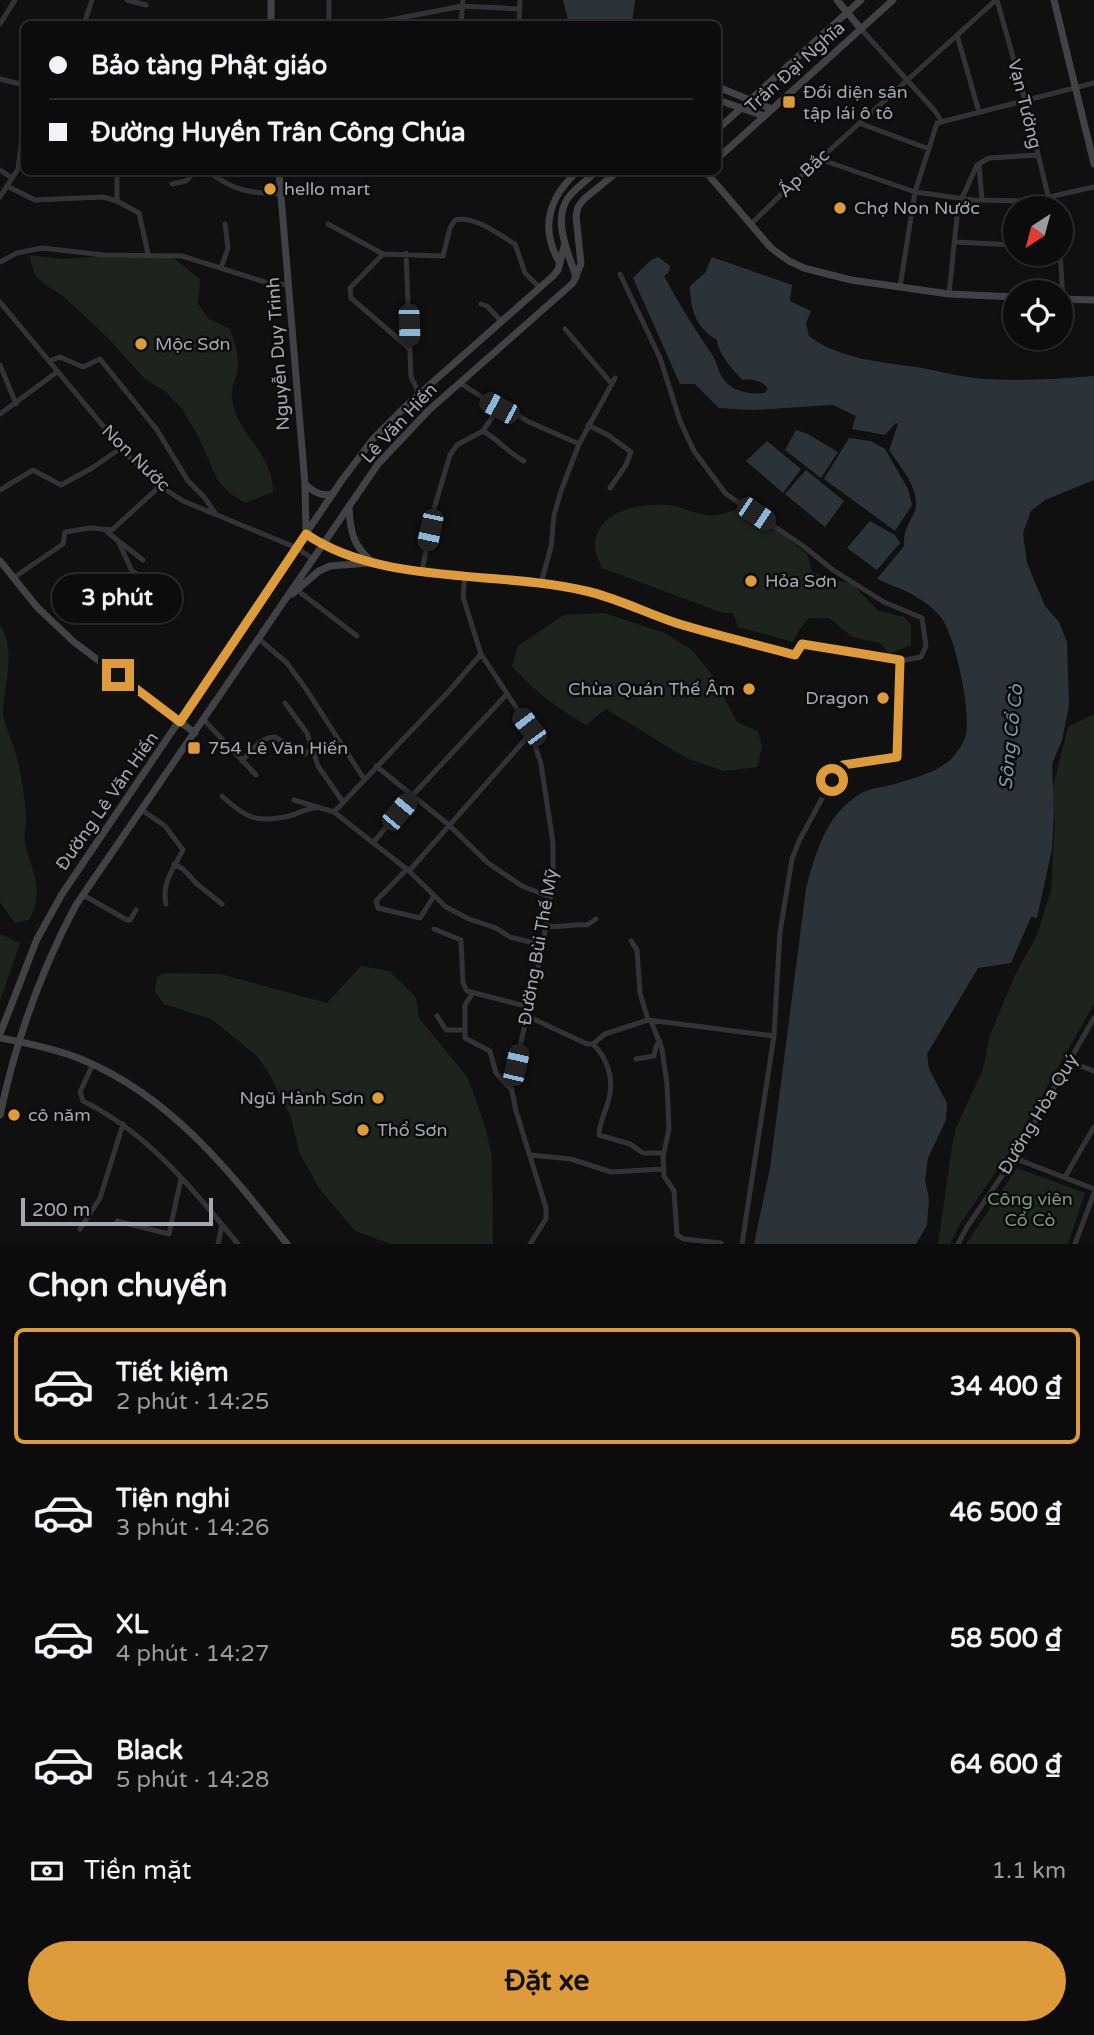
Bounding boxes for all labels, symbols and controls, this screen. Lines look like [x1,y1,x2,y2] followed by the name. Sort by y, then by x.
[741,17,849,117] street label: Trần Đại Nghĩa
[91,50,327,81] text: Bảo tàng Phật giáo
[1003,57,1047,151] street label: Vạn Tường
[803,81,908,124] place label: Đối diện sân tập lái ô tô
[781,94,797,110] marker: Đối diện sân tập lái ô tô
[91,117,466,148] text: Đường Huyền Trân Công Chúa
[774,144,834,202] street label: Ấp Bắc
[284,178,370,200] place label: hello mart
[262,181,278,197] marker: hello mart
[1003,196,1073,266] north arrow
[1003,196,1073,350] map controls
[854,197,980,219] place label: Chợ Non Nước
[832,200,848,216] marker: Chợ Non Nước
[262,277,294,431] street label: Nguyễn Duy Trinh
[1003,280,1073,350] button: locate
[398,304,421,346] car
[155,333,230,355] place label: Mộc Sơn
[133,336,149,352] marker: Mộc Sơn
[356,378,442,468] street label: Lê Văn Hiến
[476,389,523,427] car
[97,420,175,496] street label: Non Nước
[733,494,780,534] car
[416,507,445,553] car
[765,570,837,592] place label: Hỏa Sơn
[743,573,759,589] marker: Hỏa Sơn
[53,574,183,622] callout: 3 phút
[81,584,153,612] text: 3 phút
[102,659,134,691] route end
[568,678,735,700] place label: Chùa Quán Thế Âm
[741,681,757,697] marker: Chùa Quán Thế Âm
[995,682,1028,791] water label: Sông Cổ Cò
[805,687,869,709] place label: Dragon
[875,690,891,706] marker: Dragon
[508,704,551,750] car
[51,727,163,875] street label: Đường Lê Văn Hiến
[208,737,348,759] place label: 754 Lê Văn Hiến
[186,740,202,756] marker: 754 Lê Văn Hiến
[816,764,848,796] route start
[378,789,421,835] car
[513,867,563,1027] street label: Đường Bùi Thế Mỹ
[502,1042,531,1088] car
[993,1049,1083,1178] street label: Đường Hòa Quý
[239,1087,364,1109] place label: Ngũ Hành Sơn
[370,1090,386,1106] marker: Ngũ Hành Sơn
[28,1104,91,1126] place label: cô năm
[6,1107,22,1123] marker: cô năm
[377,1119,447,1141] place label: Thổ Sơn
[355,1122,371,1138] marker: Thổ Sơn
[987,1188,1073,1231] park label: Công viên Cổ Cò
[21,1195,214,1227] scale bar
[32,1199,90,1221] text: 200 m
[28,1267,227,1305] text: Chọn chuyến
[32,1355,95,1418] icon: car
[116,1357,229,1388] text: Tiết kiệm
[950,1371,1062,1402] text: 34 400 ₫
[116,1388,269,1416] text: 2 phút · 14:25
[32,1481,95,1544] icon: car
[116,1483,230,1514] text: Tiện nghi
[950,1497,1062,1528] text: 46 500 ₫
[116,1514,269,1542] text: 3 phút · 14:26
[32,1607,95,1670] icon: car
[116,1609,148,1640] text: XL
[950,1623,1062,1654] text: 58 500 ₫
[116,1640,269,1668] text: 4 phút · 14:27
[32,1733,95,1796] icon: car
[116,1735,183,1766] text: Black
[950,1749,1062,1780] text: 64 600 ₫
[116,1766,269,1794] text: 5 phút · 14:28
[28,1852,66,1890] icon: cash
[84,1855,191,1886] text: Tiền mặt
[992,1857,1066,1885] text: 1.1 km
[28,1941,1066,2021] button: Đặt xe

